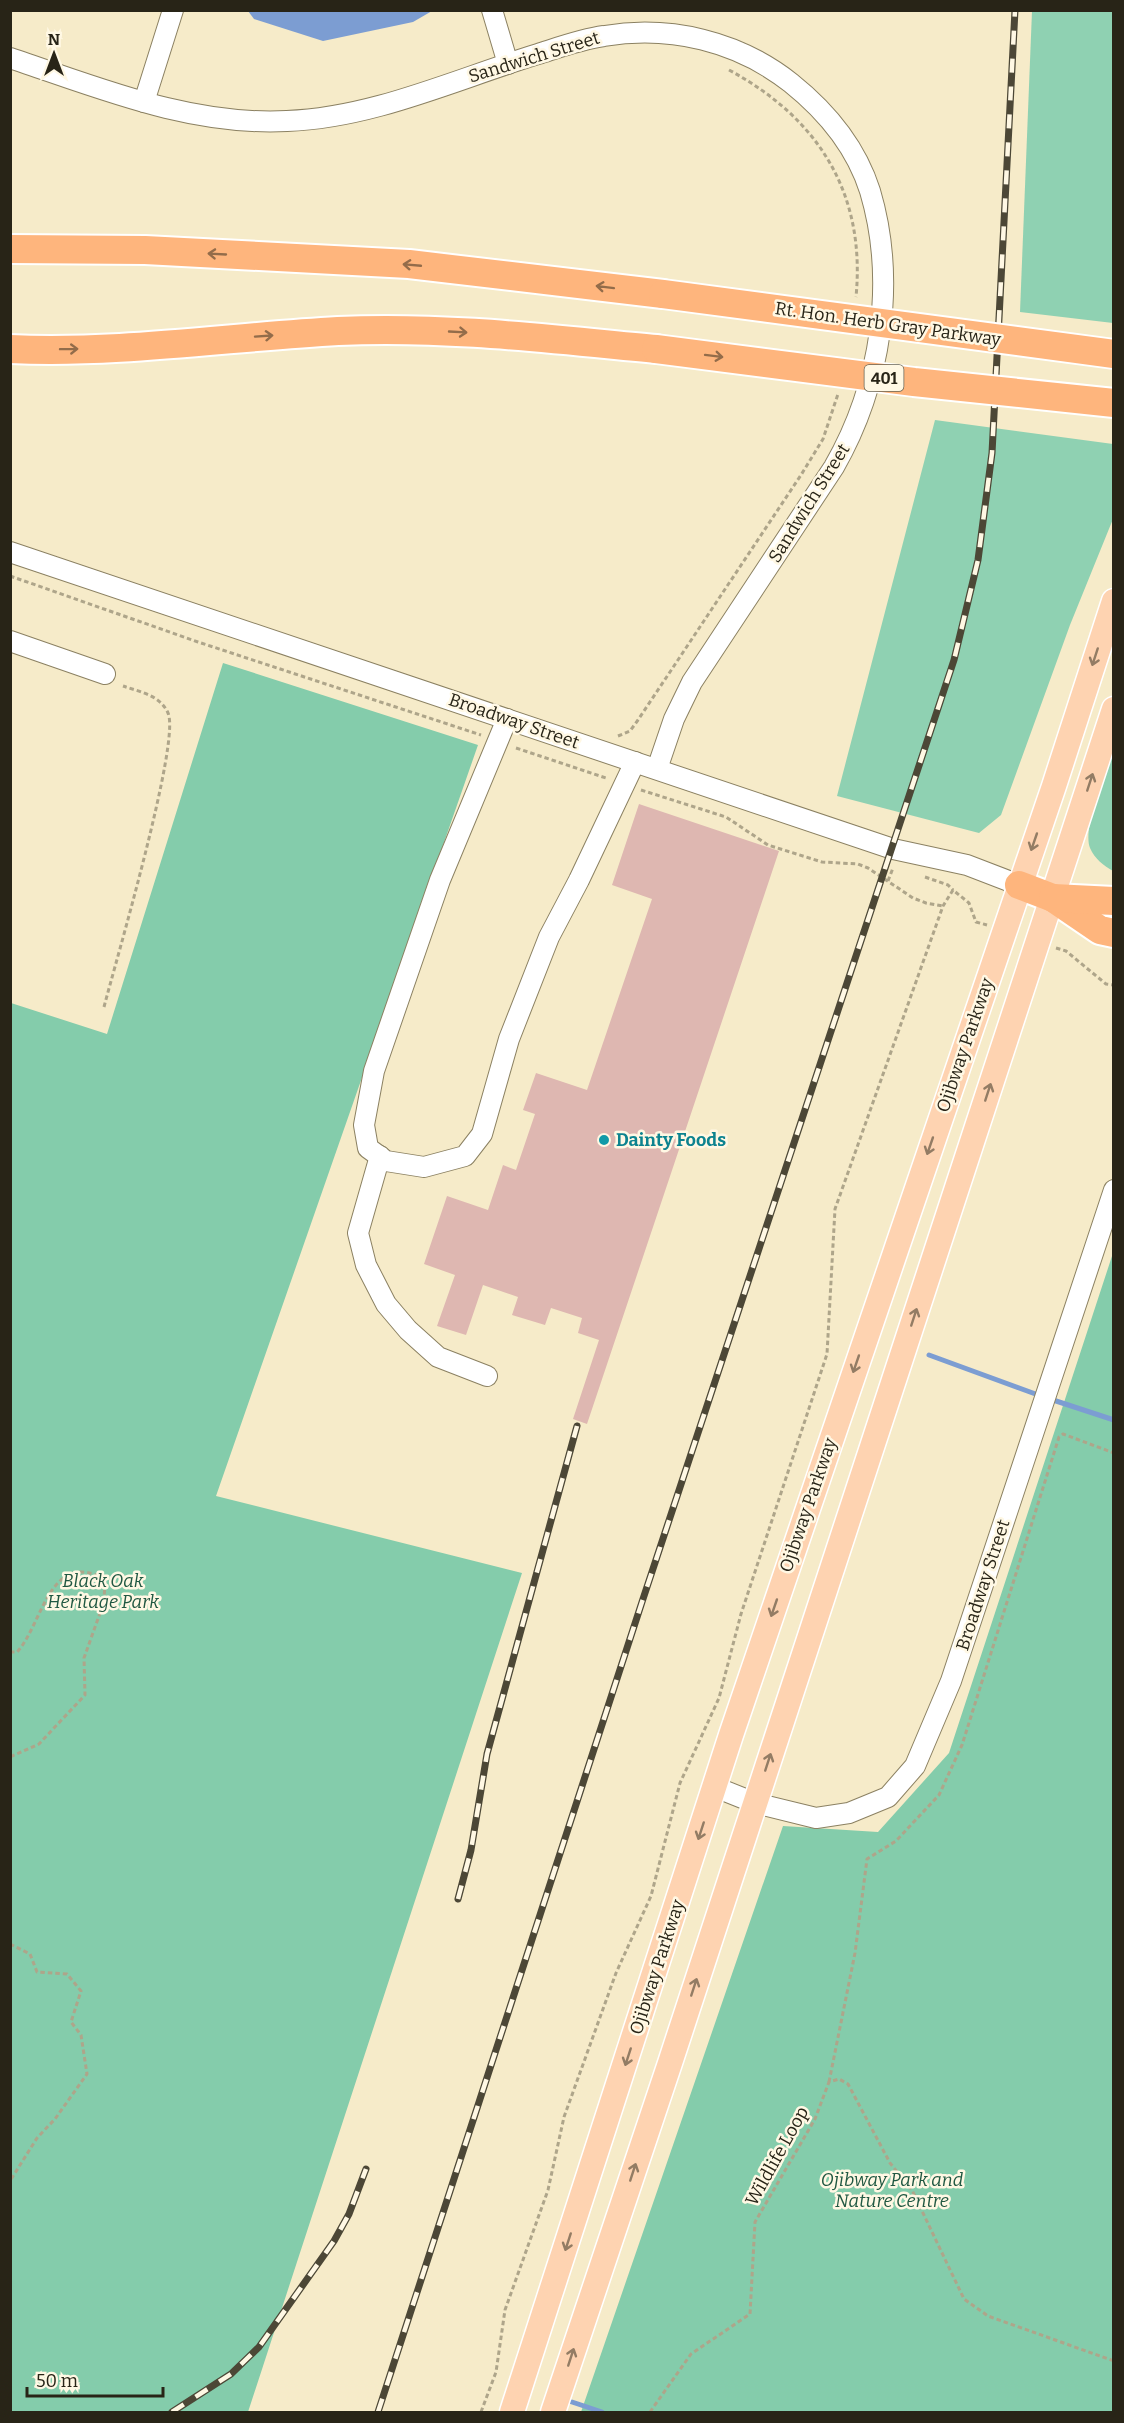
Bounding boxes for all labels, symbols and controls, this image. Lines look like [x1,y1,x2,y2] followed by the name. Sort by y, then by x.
[24,24,84,84] north arrow
[466,26,603,87] street label: Sandwich Street
[48,30,60,49] text: N
[208,248,227,259] one-way arrow
[402,259,422,270] one-way arrow
[596,282,616,293] one-way arrow
[774,297,1003,351] street label: Rt. Hon. Herb Gray Parkway
[448,327,468,338] one-way arrow
[253,330,273,341] one-way arrow
[58,344,78,355] one-way arrow
[703,351,723,362] one-way arrow
[864,365,904,391] road number: 401
[764,439,855,567] street label: Sandwich Street
[1089,647,1100,666] one-way arrow
[446,688,583,754] street label: Broadway Street
[1085,773,1096,792] one-way arrow
[1028,832,1039,851] one-way arrow
[932,974,998,1115] street label: Ojibway Parkway
[984,1083,995,1102] one-way arrow
[616,1129,726,1151] place label: Dainty Foods
[597,1133,611,1147] marker: Dainty Foods
[924,1136,935,1155] one-way arrow
[909,1308,920,1327] one-way arrow
[850,1354,861,1373] one-way arrow
[775,1434,841,1575] street label: Ojibway Parkway
[951,1516,1015,1653] street label: Broadway Street
[47,1570,159,1613] park label: Black Oak Heritage Park
[767,1598,778,1617] one-way arrow
[763,1753,774,1772] one-way arrow
[695,1821,706,1840] one-way arrow
[625,1896,689,2037] street label: Ojibway Parkway
[690,1978,701,1997] one-way arrow
[622,2047,633,2066] one-way arrow
[741,2103,813,2209] street label: Wildlife Loop
[628,2163,639,2182] one-way arrow
[821,2169,964,2212] park label: Ojibway Park and Nature Centre
[561,2232,572,2251] one-way arrow
[567,2348,578,2367] one-way arrow
[27,2360,164,2398] scale bar
[36,2370,78,2392] text: 50 m

